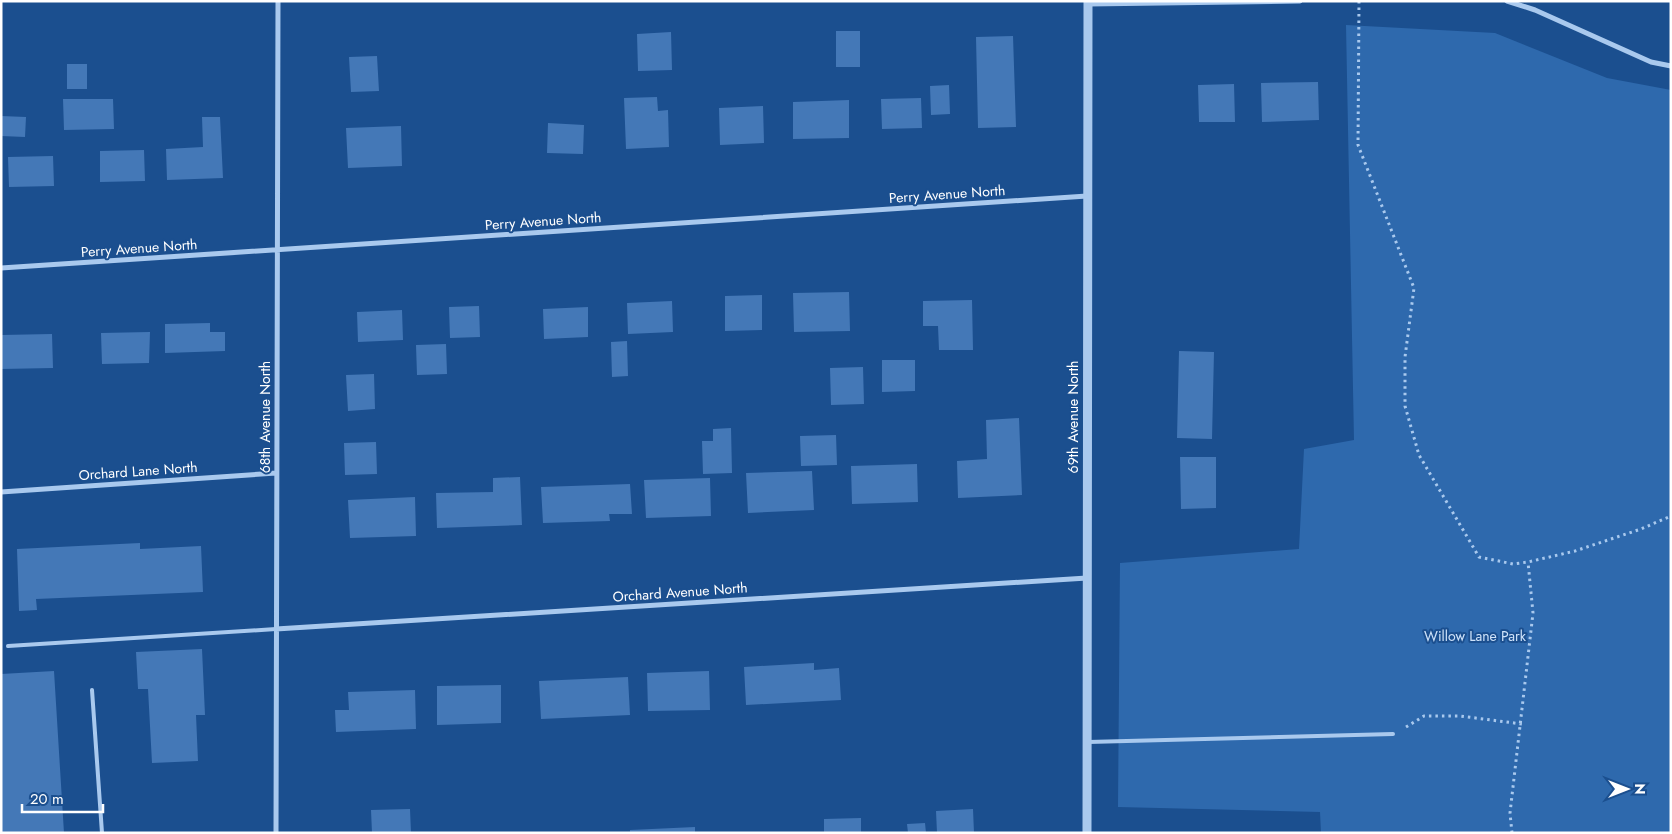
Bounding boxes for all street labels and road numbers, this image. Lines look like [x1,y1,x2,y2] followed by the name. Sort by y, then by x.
[888,180,1006,208] street label: Perry Avenue North
[484,207,602,235] street label: Perry Avenue North
[80,234,198,262] street label: Perry Avenue North
[255,361,275,473] street label: 68th Avenue North
[1063,361,1083,473] street label: 69th Avenue North
[78,457,198,485] street label: Orchard Lane North
[612,577,748,607] street label: Orchard Avenue North

